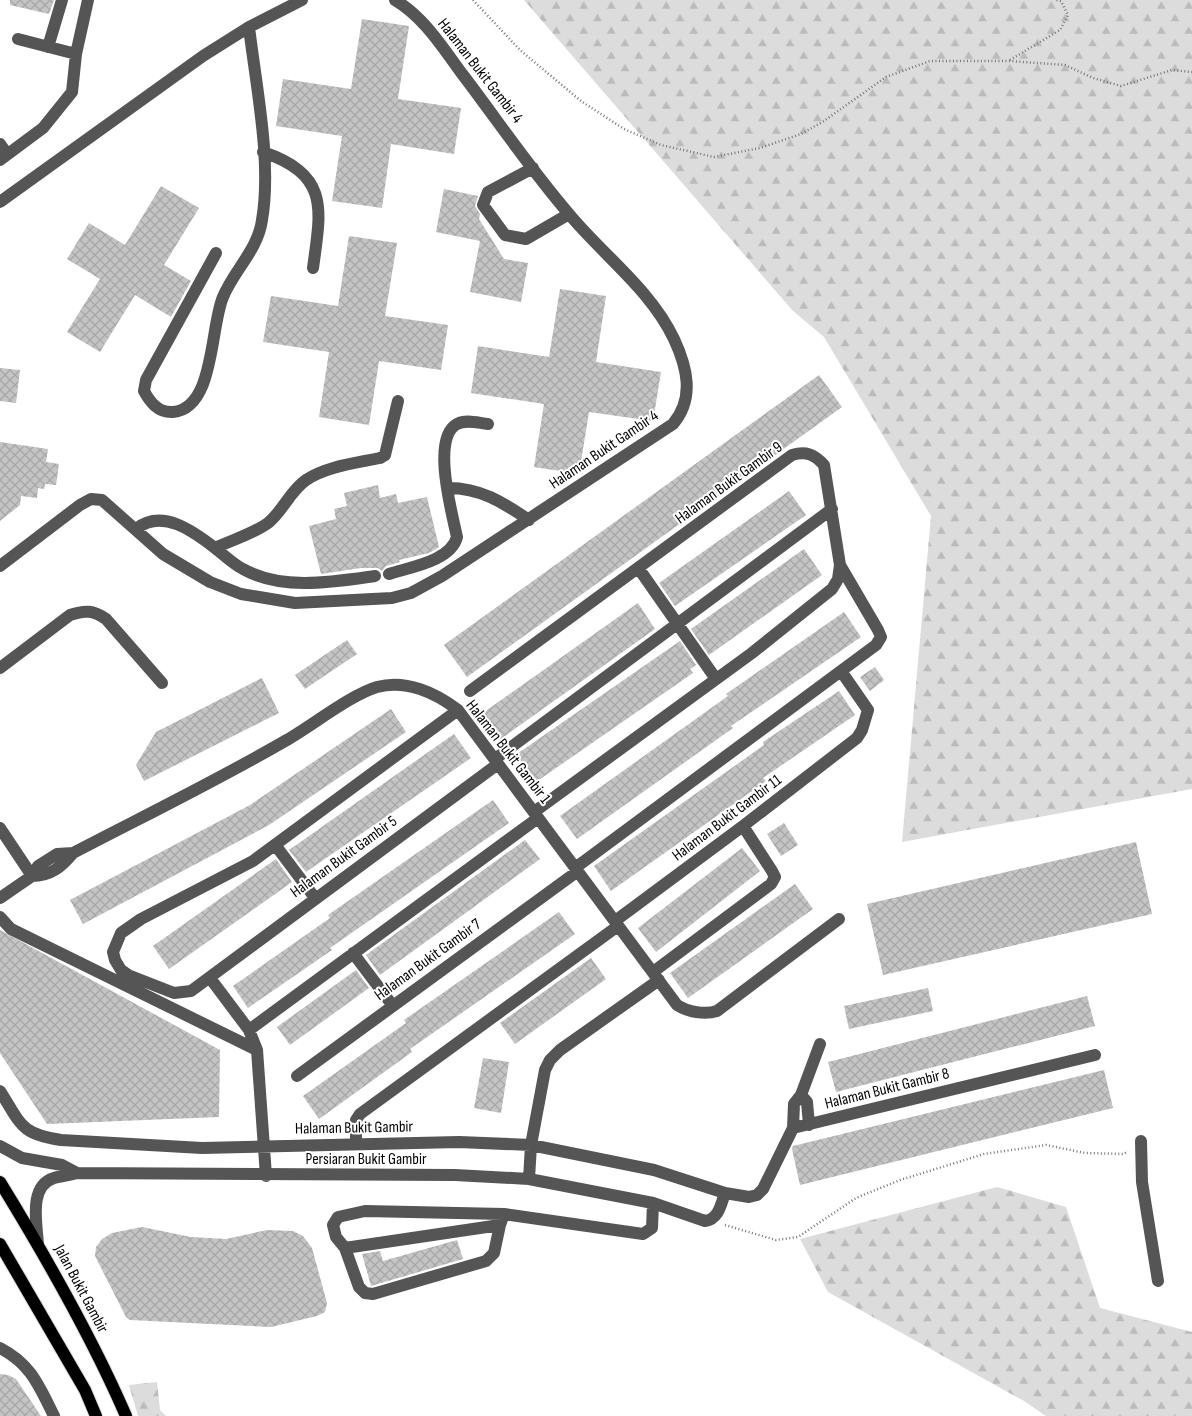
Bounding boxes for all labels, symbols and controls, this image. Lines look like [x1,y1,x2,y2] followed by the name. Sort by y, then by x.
[433,15,527,127] street label: Halaman Bukit Gambir 4
[546,406,662,493] street label: Halaman Bukit Gambir 4
[672,438,786,528] street label: Halaman Bukit Gambir 9
[462,696,555,808] street label: Halaman Bukit Gambir 1
[669,770,786,865] street label: Halaman Bukit Gambir 11
[287,812,401,902] street label: Halaman Bukit Gambir 5
[371,915,485,1005] street label: Halaman Bukit Gambir 7
[823,1064,951,1114] street label: Halaman Bukit Gambir 8
[295,1117,414,1139] street label: Halaman Bukit Gambir
[305,1150,427,1169] street label: Persiaran Bukit Gambir
[49,1241,112,1337] street label: Jalan Bukit Gambir

